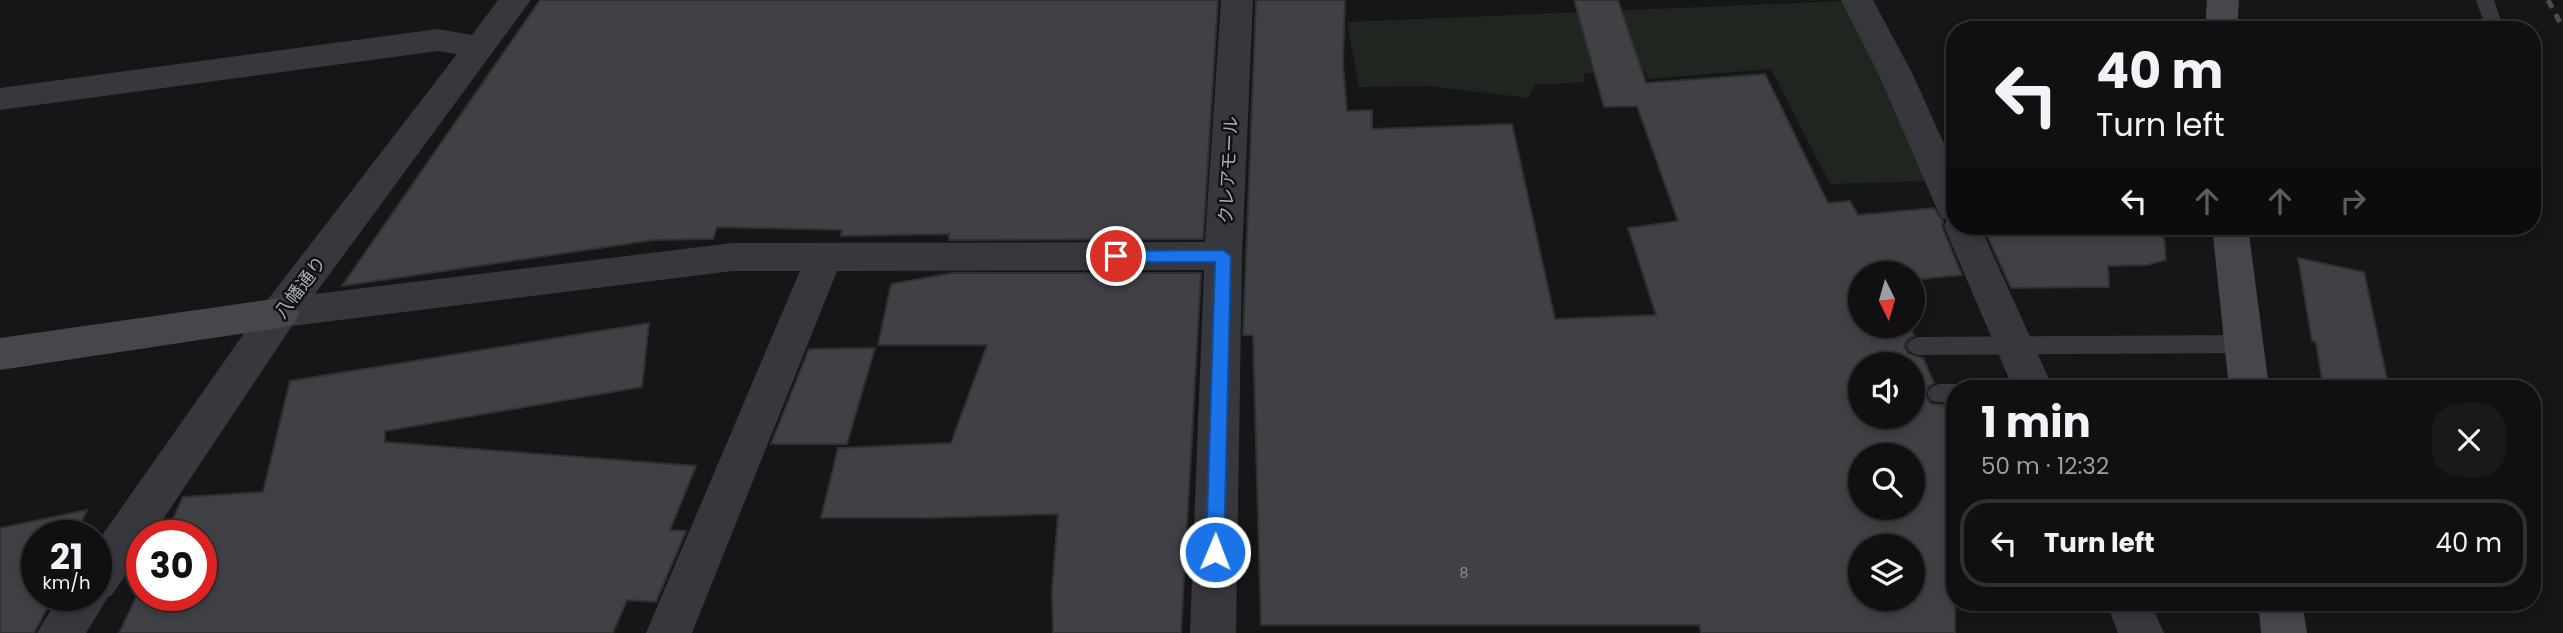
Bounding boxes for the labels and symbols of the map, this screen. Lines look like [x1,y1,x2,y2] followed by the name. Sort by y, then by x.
[1213,115,1243,225] street label: クレアモール
[1086,226,1146,286] pin
[268,251,332,323] street label: 八幡通り
[1848,261,1925,338] north arrow
[1178,515,1252,589] position arrow
[126,520,217,611] speed limit sign: 30
[1460,563,1469,583] house number: 8

